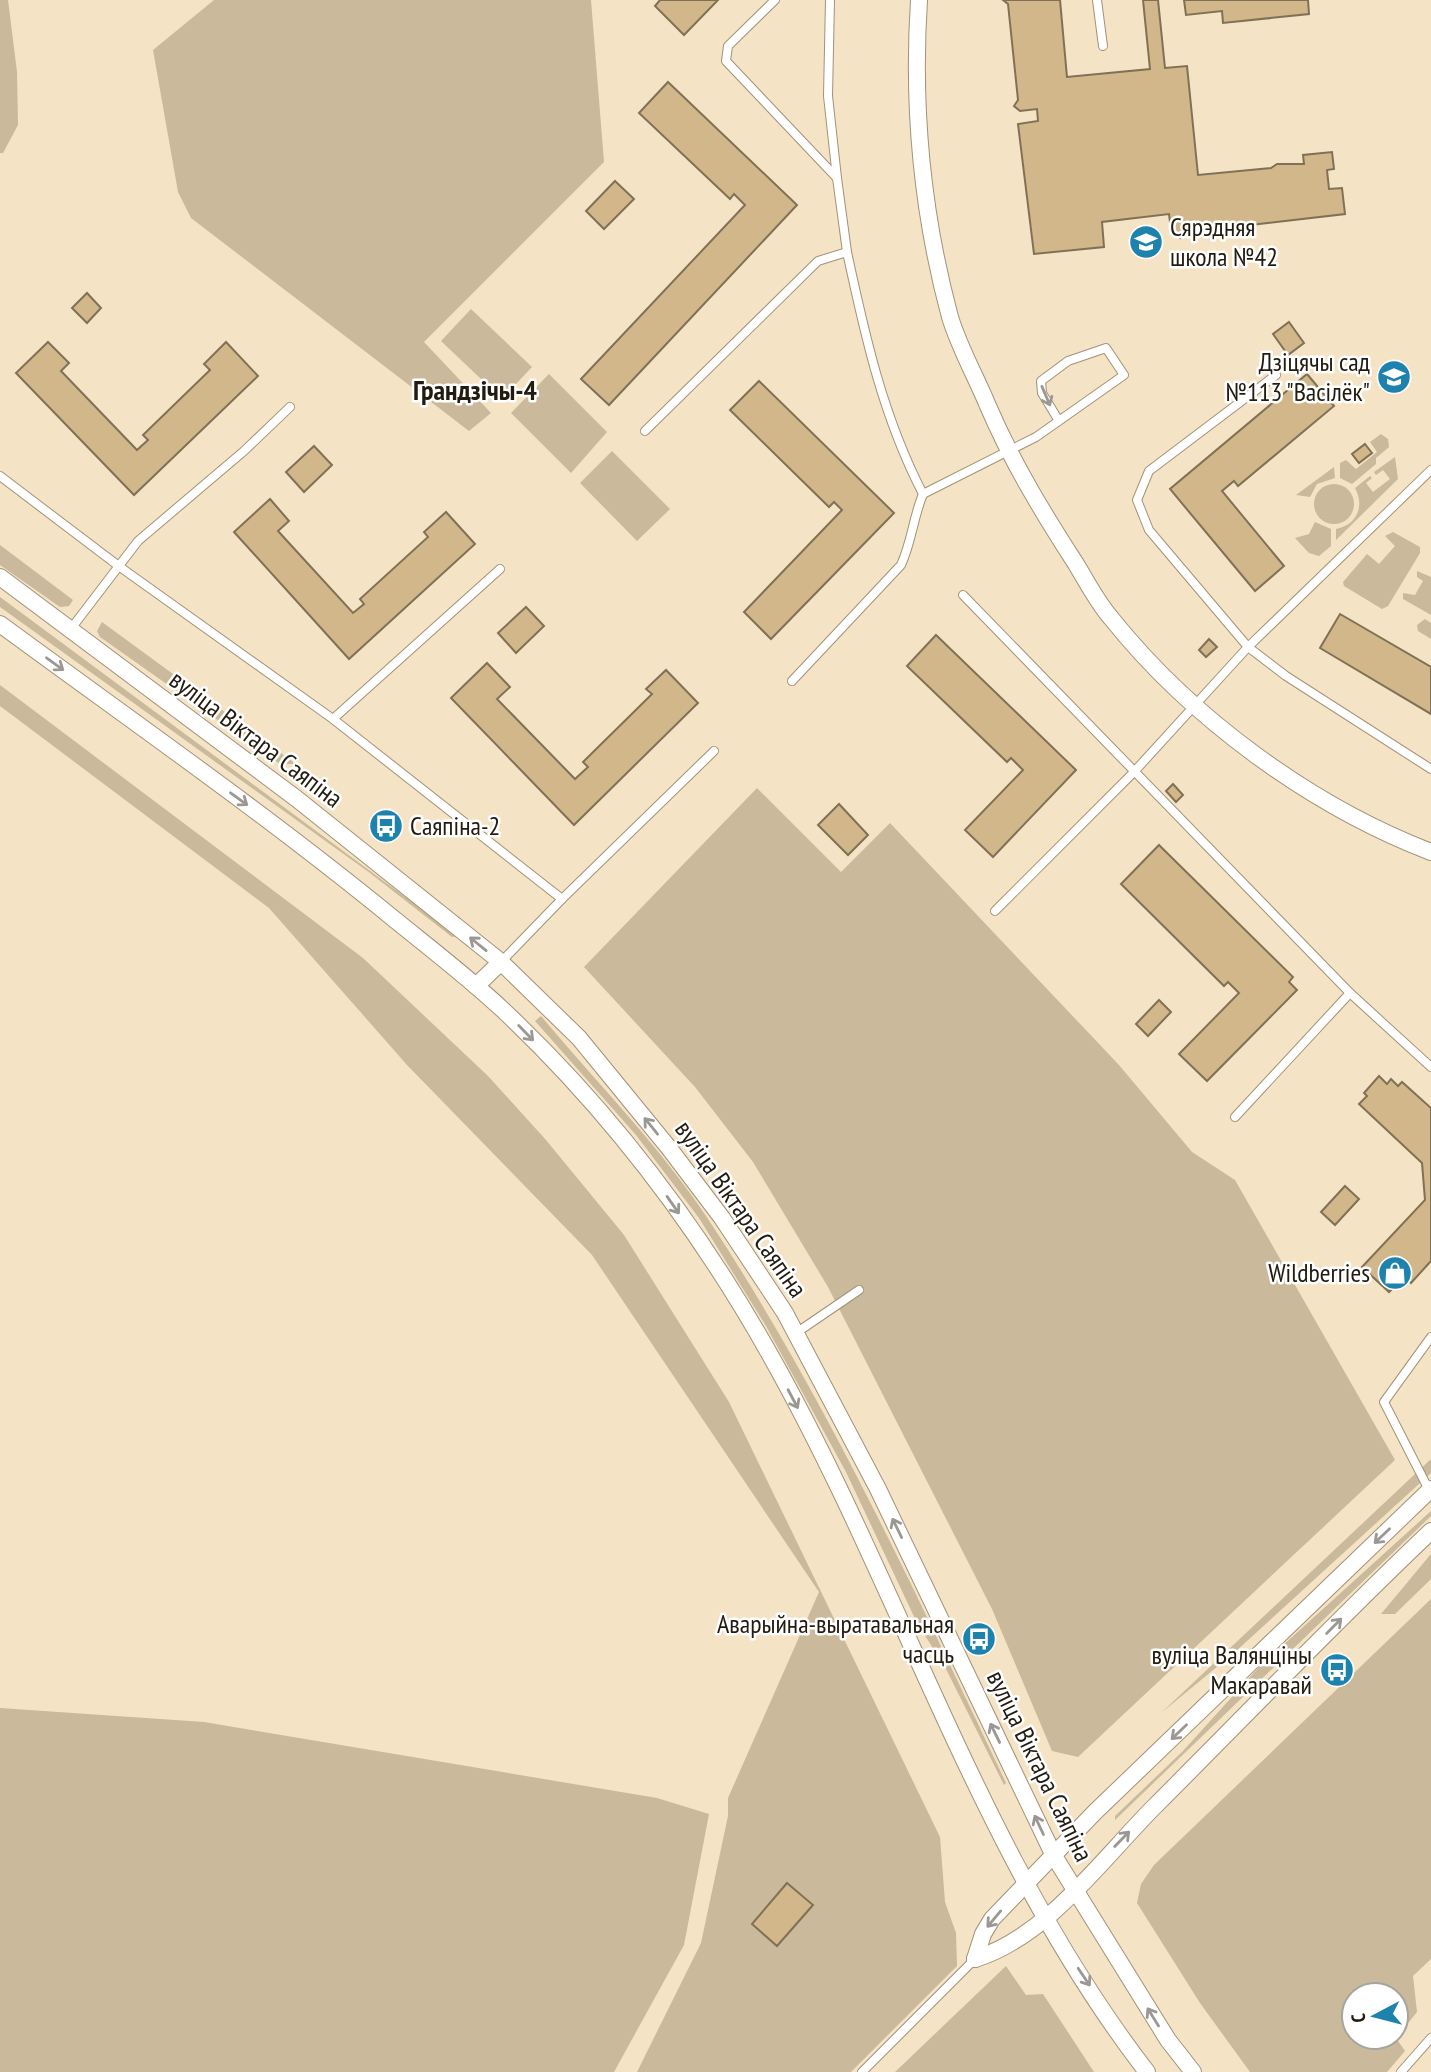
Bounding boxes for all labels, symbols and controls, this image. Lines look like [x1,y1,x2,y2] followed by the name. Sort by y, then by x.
[1170,210,1278,273] place label: Сярэдняя школа №42
[1127,223,1165,261] school or university icon: Сярэдняя школа №42
[1226,345,1370,408] place label: Дзіцячы сад №113 "Васілёк"
[1375,358,1413,396] school or university icon: Дзіцячы сад №113 "Васілёк"
[413,371,538,408] district label: Грандзічы-4
[1040,385,1053,406] one-way arrow
[45,657,64,672] one-way arrow
[163,663,349,814] street label: вуліца Віктара Саяпіна
[229,792,248,806] one-way arrow
[367,807,405,845] bus stop icon: Саяпіна-2
[410,809,500,842] place label: Саяпіна-2
[469,936,487,952] one-way arrow
[517,1024,534,1041] one-way arrow
[668,1114,815,1303] street label: вуліца Віктара Саяпіна
[644,1117,659,1135] one-way arrow
[666,1195,680,1214] one-way arrow
[1376,1254,1414,1292] shop icon: Wildberries
[1268,1256,1370,1289] place label: Wildberries
[787,1388,800,1409] one-way arrow
[889,1518,903,1539] one-way arrow
[1374,1528,1391,1545] one-way arrow
[717,1607,954,1670] place label: Аварыйна-выратавальная часць
[1326,1617,1343,1634] one-way arrow
[960,1620,998,1658] bus stop icon: Аварыйна-выратавальная часць
[1151,1638,1312,1701] place label: вуліца Валянціны Макаравай
[1318,1651,1356,1689] bus stop icon: вуліца Валянціны Макаравай
[980,1665,1101,1867] street label: вуліца Віктара Саяпіна
[988,1723,1002,1744] one-way arrow
[1171,1723,1188,1740] one-way arrow
[1032,1815,1045,1836] one-way arrow
[1113,1831,1130,1848] one-way arrow
[986,1910,1002,1928] one-way arrow
[1076,1967,1091,1986] one-way arrow
[1340,1981,1410,2051] north arrow
[1145,2007,1159,2027] one-way arrow
[1346,2012,1371,2024] text: С

